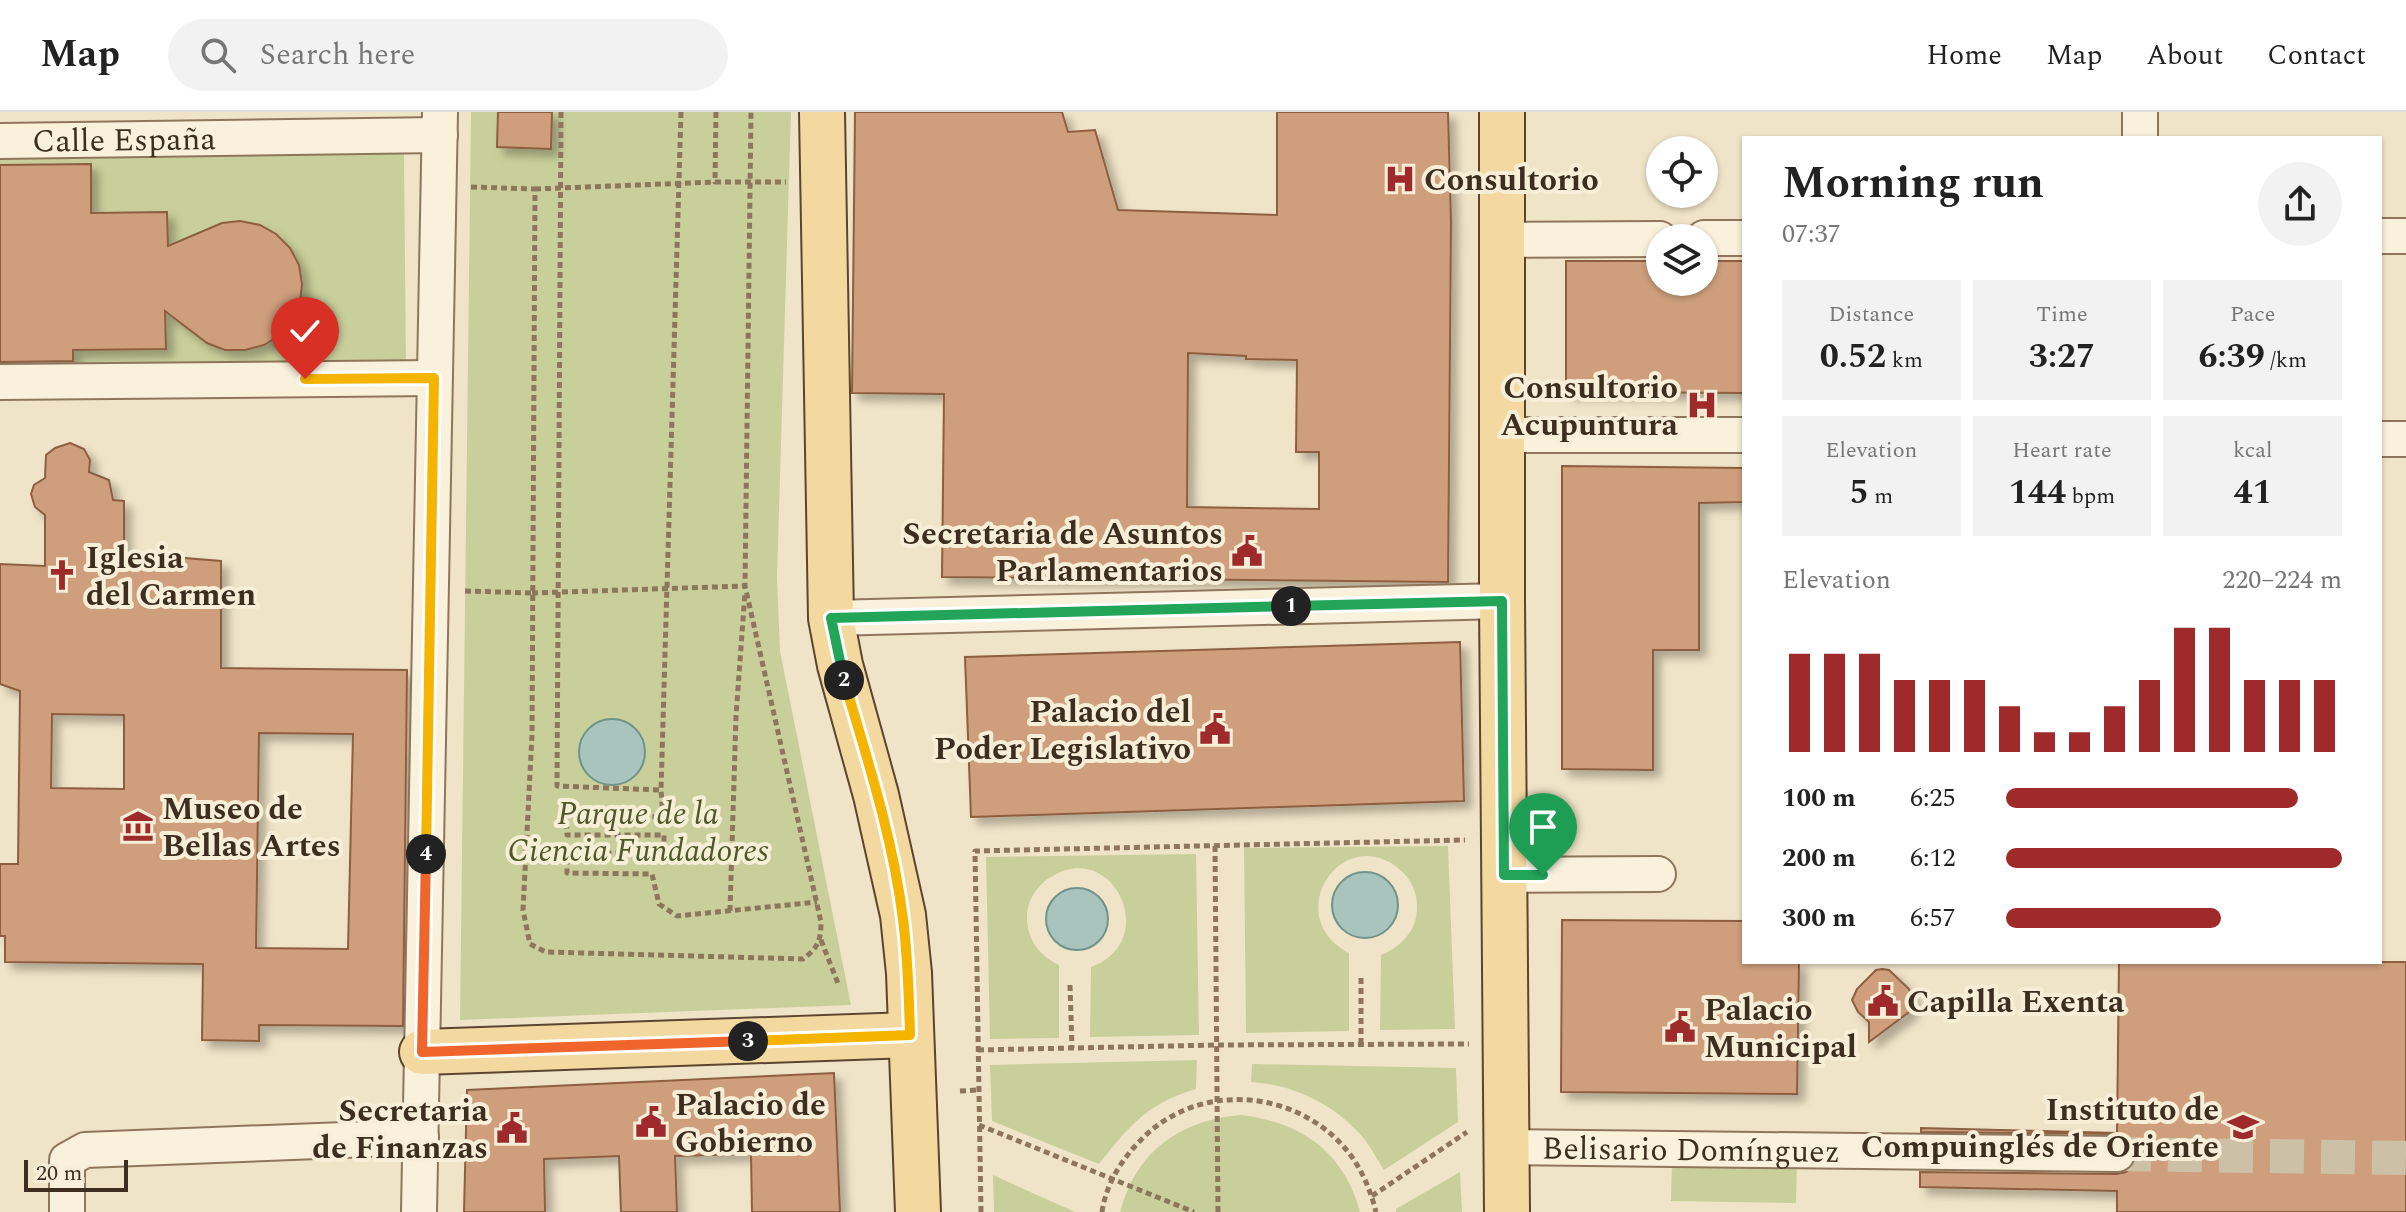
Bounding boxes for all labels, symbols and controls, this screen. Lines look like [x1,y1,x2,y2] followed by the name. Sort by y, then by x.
[168,19,728,91] search box
[40,26,120,84] text: Map
[260,32,415,78] text: Search here
[196,33,240,77] icon: search
[1926,34,2002,77] text: Home
[2046,34,2102,77] text: Map
[2146,34,2223,77] text: About
[2267,34,2366,77] text: Contact
[32,115,217,167] street label: Calle España
[1646,136,1718,296] map controls
[1646,136,1718,208] button: locate
[1782,150,2044,217] text: Morning run
[1424,156,1599,205] place label: Consultorio
[1383,162,1417,196] hospital icon: Consultorio
[2258,162,2342,246] button: share
[1782,214,1841,254] text: 07:37
[1646,224,1718,296] button: layers
[271,297,339,379] pin
[1828,298,1914,331] text: Distance
[2036,298,2088,331] text: Time
[2230,298,2275,331] text: Pace
[283,309,327,353] icon: check
[1820,331,1886,383] text: 0.52
[2029,331,2095,383] text: 3:27
[2198,331,2265,383] text: 6:39
[1886,344,1923,377] text: km
[2265,344,2307,377] text: /km
[1501,364,1679,450] place label: Consultorio Acupuntura
[1685,388,1719,422] hospital icon: Consultorio Acupuntura
[1825,434,1917,467] text: Elevation
[2012,434,2112,467] text: Heart rate
[2233,434,2272,467] text: kcal
[1850,467,1869,519] text: 5
[2009,467,2066,519] text: 144
[2234,467,2272,519] text: 41
[1869,480,1893,513] text: m
[2066,480,2115,513] text: bpm
[902,510,1223,596] place label: Secretaria de Asuntos Parlamentarios
[86,534,256,620] place label: Iglesia del Carmen
[1230,534,1264,568] public building icon: Secretaria de Asuntos Parlamentarios
[45,558,79,592] church icon: Iglesia del Carmen
[1782,560,1891,600] text: Elevation
[2222,560,2342,600] text: 220–224 m
[1271,586,1311,626] pin: 1
[1285,589,1297,622] text: 1
[824,660,864,700] pin: 2
[838,663,850,696] text: 2
[934,688,1191,774] place label: Palacio del Poder Legislativo
[1198,712,1232,746] public building icon: Palacio del Poder Legislativo
[1782,778,1856,818] text: 100 m
[1910,778,1956,818] text: 6:25
[162,785,341,871] place label: Museo de Bellas Artes
[508,790,768,876] park label: Parque de la Ciencia Fundadores
[1509,793,1577,875] pin
[1521,805,1565,849] icon: arrive
[121,809,155,843] museum icon: Museo de Bellas Artes
[406,834,446,874] pin: 4
[420,837,432,870] text: 4
[1782,838,1856,878] text: 200 m
[1910,838,1956,878] text: 6:12
[1782,898,1856,938] text: 300 m
[1910,898,1956,938] text: 6:57
[1907,978,2125,1027] place label: Capilla Exenta
[1866,984,1900,1018] public building icon: Capilla Exenta
[1704,986,1857,1072] place label: Palacio Municipal
[1663,1010,1697,1044] public building icon: Palacio Municipal
[728,1021,768,1061] pin: 3
[742,1024,754,1057] text: 3
[675,1081,826,1167] place label: Palacio de Gobierno
[1861,1086,2219,1172] place label: Instituto de Compuinglés de Oriente
[312,1087,489,1173] place label: Secretaria de Finanzas
[634,1105,668,1139] public building icon: Palacio de Gobierno
[2226,1110,2260,1144] school or university icon: Instituto de Compuinglés de Oriente
[495,1111,529,1145] public building icon: Secretaria de Finanzas
[1542,1124,1840,1177] street label: Belisario Domínguez
[24,1156,128,1192] scale bar
[36,1157,82,1190] text: 20 m

